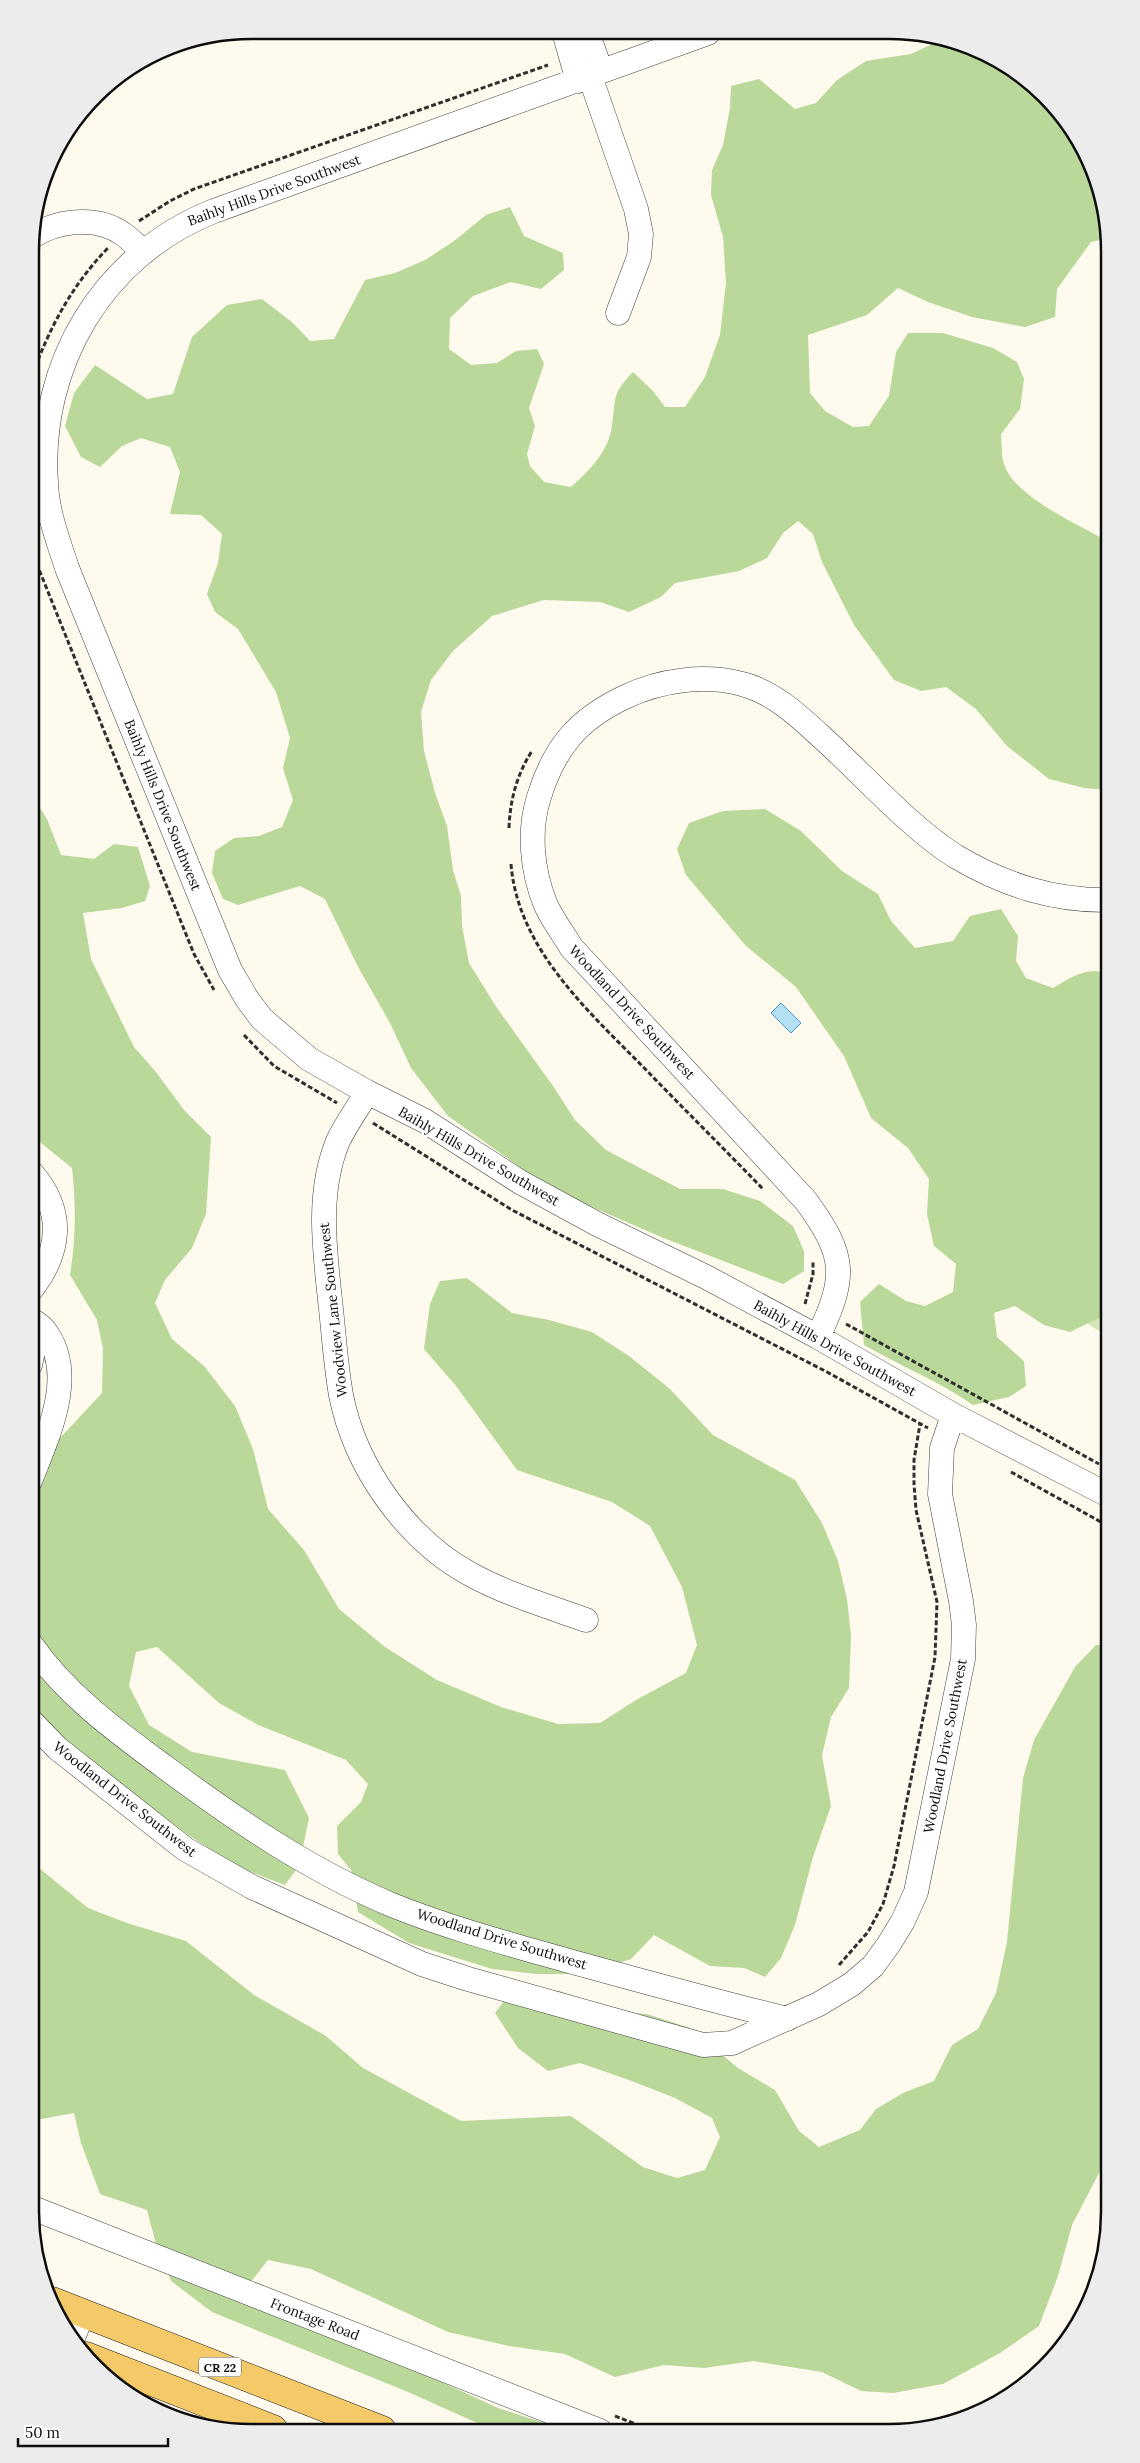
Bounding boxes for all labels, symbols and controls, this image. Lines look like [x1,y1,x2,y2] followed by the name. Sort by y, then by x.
[185,150,364,230] street label: Baihly Hills Drive Southwest
[120,717,206,894] street label: Baihly Hills Drive Southwest
[565,941,699,1083] street label: Woodland Drive Southwest
[395,1102,563,1210] street label: Baihly Hills Drive Southwest
[315,1221,351,1398] street label: Woodview Lane Southwest
[751,1296,920,1401] street label: Baihly Hills Drive Southwest
[919,1657,971,1835] street label: Woodland Drive Southwest
[50,1737,201,1861] street label: Woodland Drive Southwest
[415,1904,590,1974] street label: Woodland Drive Southwest
[268,2294,362,2344] street label: Frontage Road
[199,2358,241,2376] road number: CR 22
[18,2416,168,2448] scale bar
[25,2423,60,2442] text: 50 m

